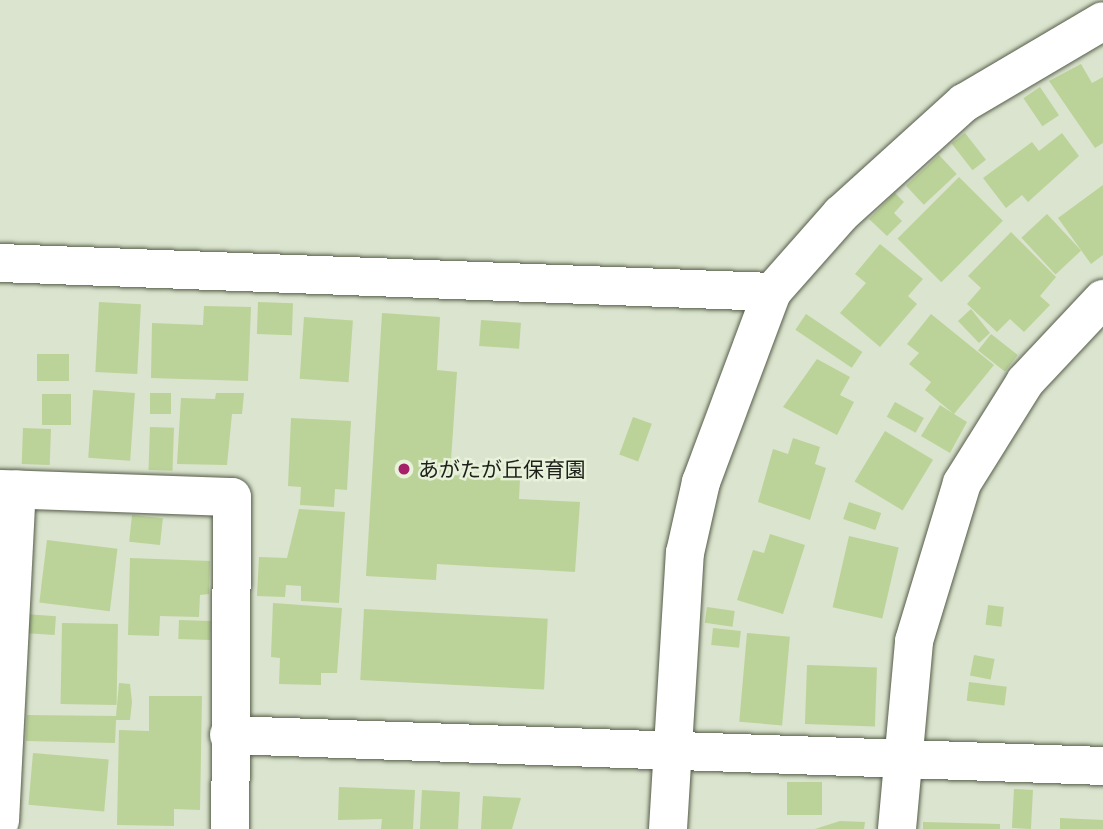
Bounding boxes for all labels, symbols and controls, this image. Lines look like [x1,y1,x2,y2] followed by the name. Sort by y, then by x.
[418,456,586,482] place label: あがたが丘保育園
[396,461,412,477] marker: あがたが丘保育園

